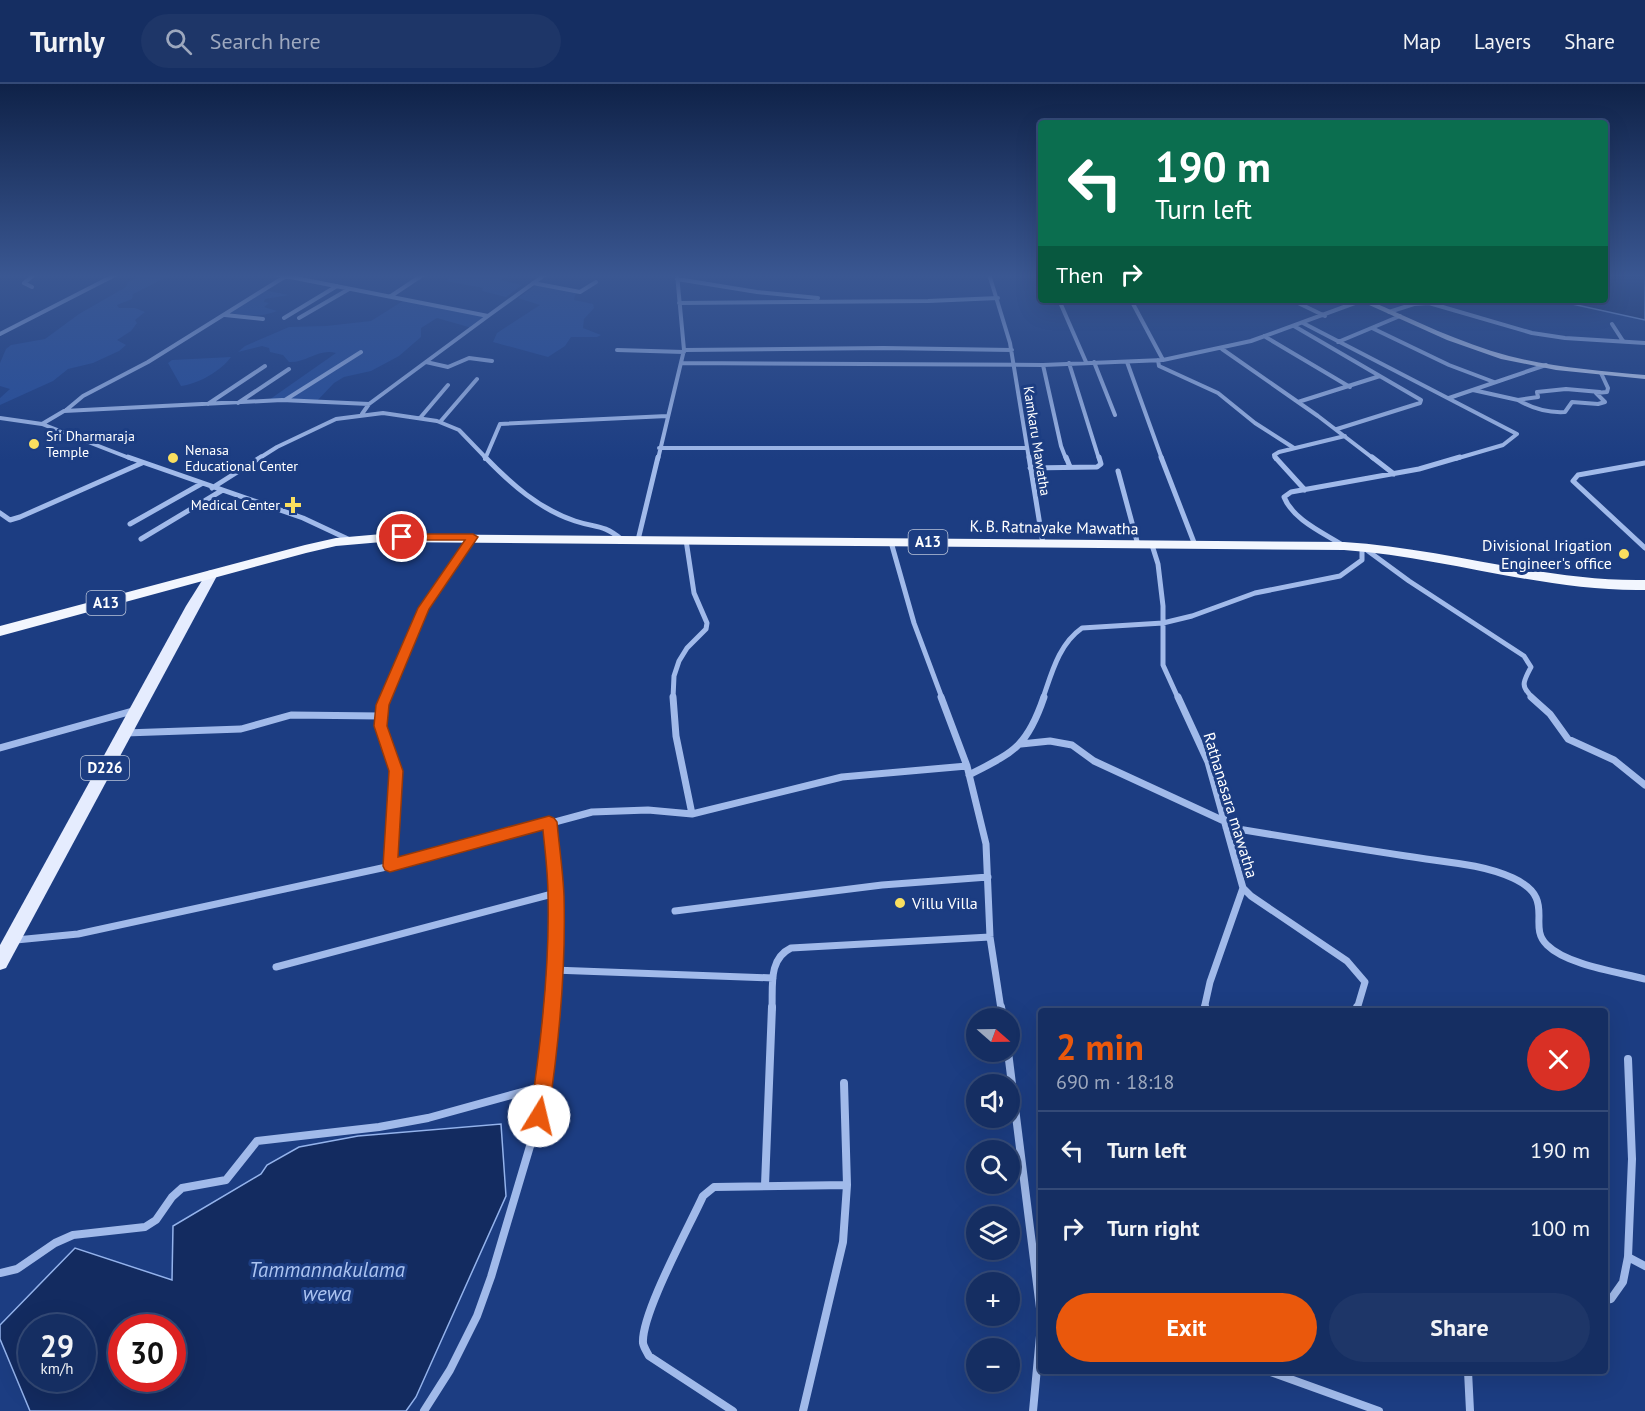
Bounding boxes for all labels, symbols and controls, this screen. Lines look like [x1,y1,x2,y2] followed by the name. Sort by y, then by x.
[141,14,561,68] search box
[30,23,105,60] text: Turnly
[162,25,195,58] icon: search
[210,27,321,55] text: Search here
[1403,28,1441,55] text: Map
[1474,28,1531,55] text: Layers
[1564,28,1615,55] text: Share
[1155,139,1271,194] text: 190 m
[1056,144,1134,222] icon: left
[1155,192,1252,226] text: Turn left
[1115,258,1148,291] icon: right
[1056,261,1103,289] text: Then
[1019,385,1055,497] street label: Kamkaru Mawatha
[46,427,135,461] place label: Sri Dharmaraja Temple
[27,437,41,451] marker: Sri Dharmaraja Temple
[185,441,298,475] place label: Nenasa Educational Center
[166,451,180,465] marker: Nenasa Educational Center
[191,496,280,514] place label: Medical Center
[284,496,302,514] marker: Medical Center
[376,511,427,562] pin
[969,516,1139,538] street label: K. B. Ratnayake Mawatha
[385,520,418,553] icon: arrive
[908,530,948,554] road number: A13
[1482,535,1612,573] place label: Divisional Irigation Engineer's office
[1617,547,1631,561] marker: Divisional Irigation Engineer's office
[86,591,126,615] road number: A13
[1199,730,1263,880] street label: Rathanasara mawatha
[81,756,129,780] road number: D226
[911,893,978,913] place label: Villu Villa
[893,896,907,910] marker: Villu Villa
[966,1008,1020,1062] north arrow
[966,1008,1020,1392] map controls
[1056,1023,1144,1070] text: 2 min
[1527,1028,1590,1091] button: close
[1056,1069,1174,1095] text: 690 m · 18:18
[966,1074,1020,1128] button: sound
[507,1084,571,1148] position arrow
[1056,1134,1089,1167] icon: left
[1107,1136,1187,1164] text: Turn left
[1530,1136,1590,1164] text: 190 m
[966,1140,1020,1194] button: search
[966,1206,1020,1260] button: layers
[1056,1212,1089,1245] icon: right
[1107,1214,1199,1242] text: Turn right
[1530,1214,1590,1242] text: 100 m
[249,1256,406,1307] water label: Tammannakulama wewa
[966,1272,1020,1326] button: +
[1056,1293,1317,1362] button: Exit
[1329,1293,1590,1362] button: Share
[108,1314,186,1392] speed limit sign: 30
[40,1326,74,1365] text: 29
[966,1338,1020,1392] button: −
[41,1359,73,1378] text: km/h

